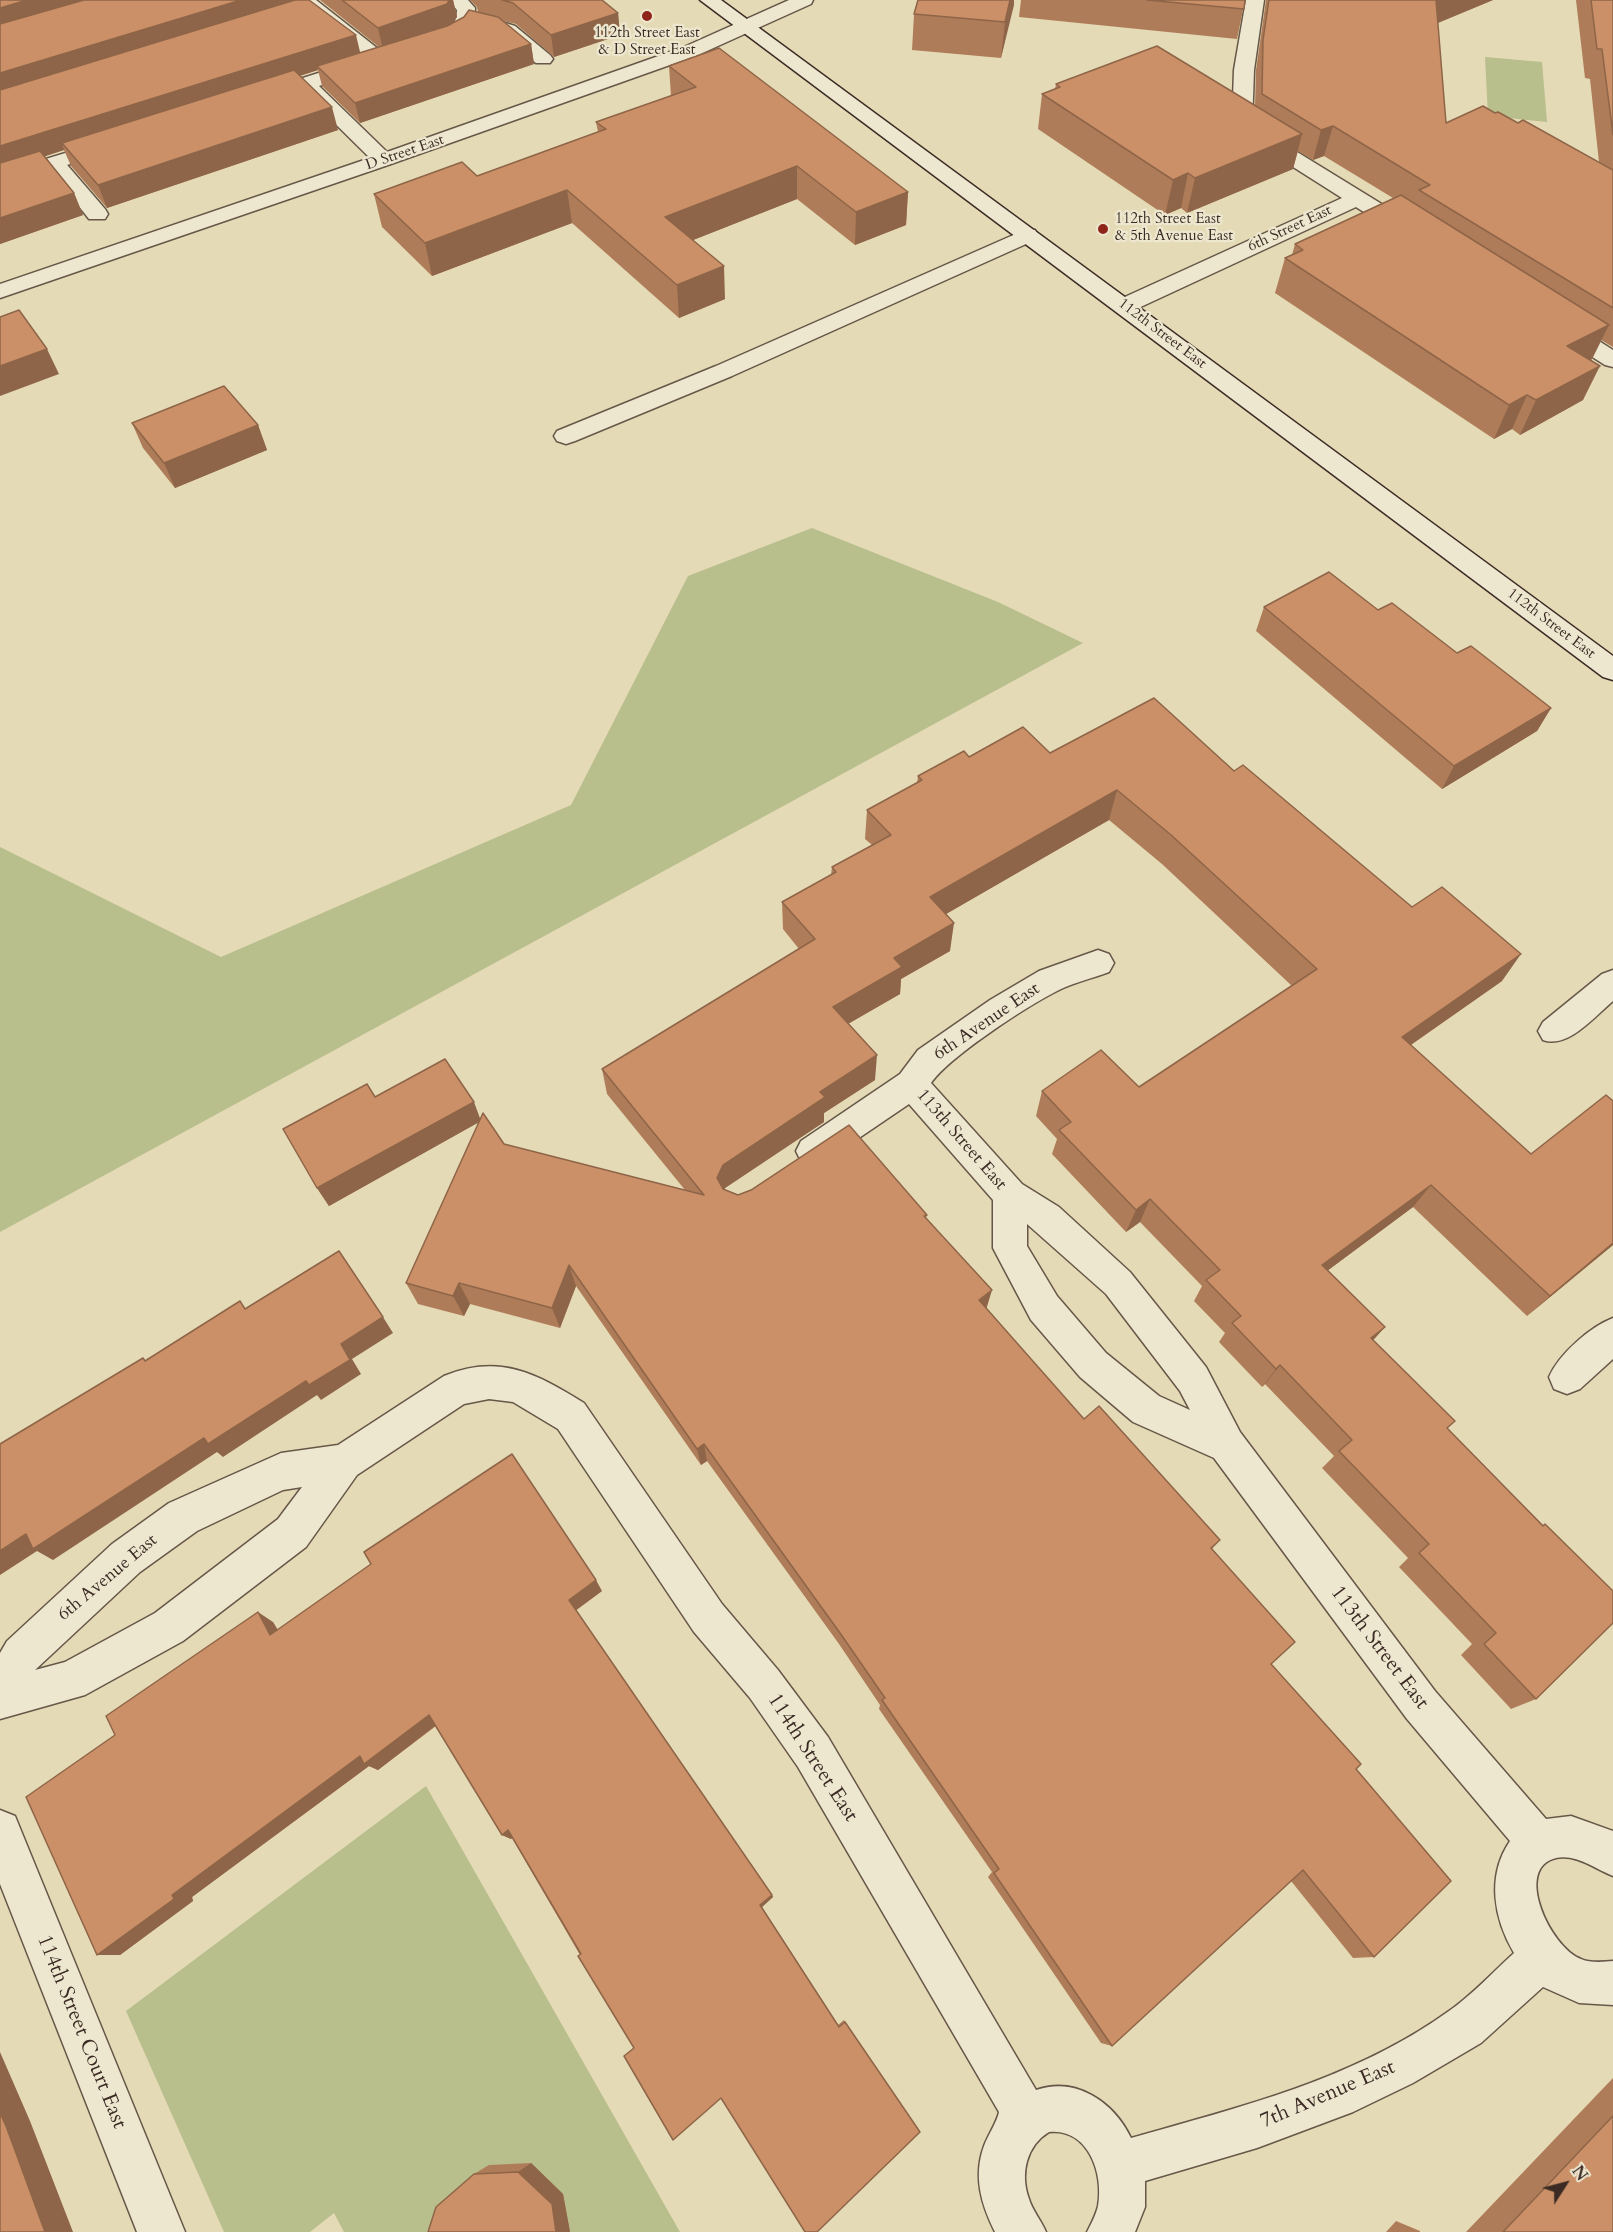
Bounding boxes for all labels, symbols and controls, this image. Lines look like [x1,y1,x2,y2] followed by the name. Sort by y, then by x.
[640,9,654,23] marker: 112th Street East & D Street East
[594,25,700,60] place label: 112th Street East & D Street East
[363,131,447,175] street label: D Street East
[1245,202,1335,256] street label: 6th Street East
[1115,211,1233,246] place label: 112th Street East & 5th Avenue East
[1096,222,1110,236] marker: 112th Street East & 5th Avenue East
[1114,295,1210,373] street label: 112th Street East
[1503,585,1599,663] street label: 112th Street East
[930,979,1044,1065] street label: 6th Avenue East
[911,1085,1011,1195] street label: 113th Street East
[54,1530,162,1626] street label: 6th Avenue East
[1324,1581,1434,1715] street label: 113th Street East
[761,1689,863,1827] street label: 114th Street East
[31,1931,131,2133] street label: 114th Street Court East
[1257,2055,1399,2135] street label: 7th Avenue East
[1535,2154,1595,2214] north arrow
[1567,2161,1593,2185] text: N

